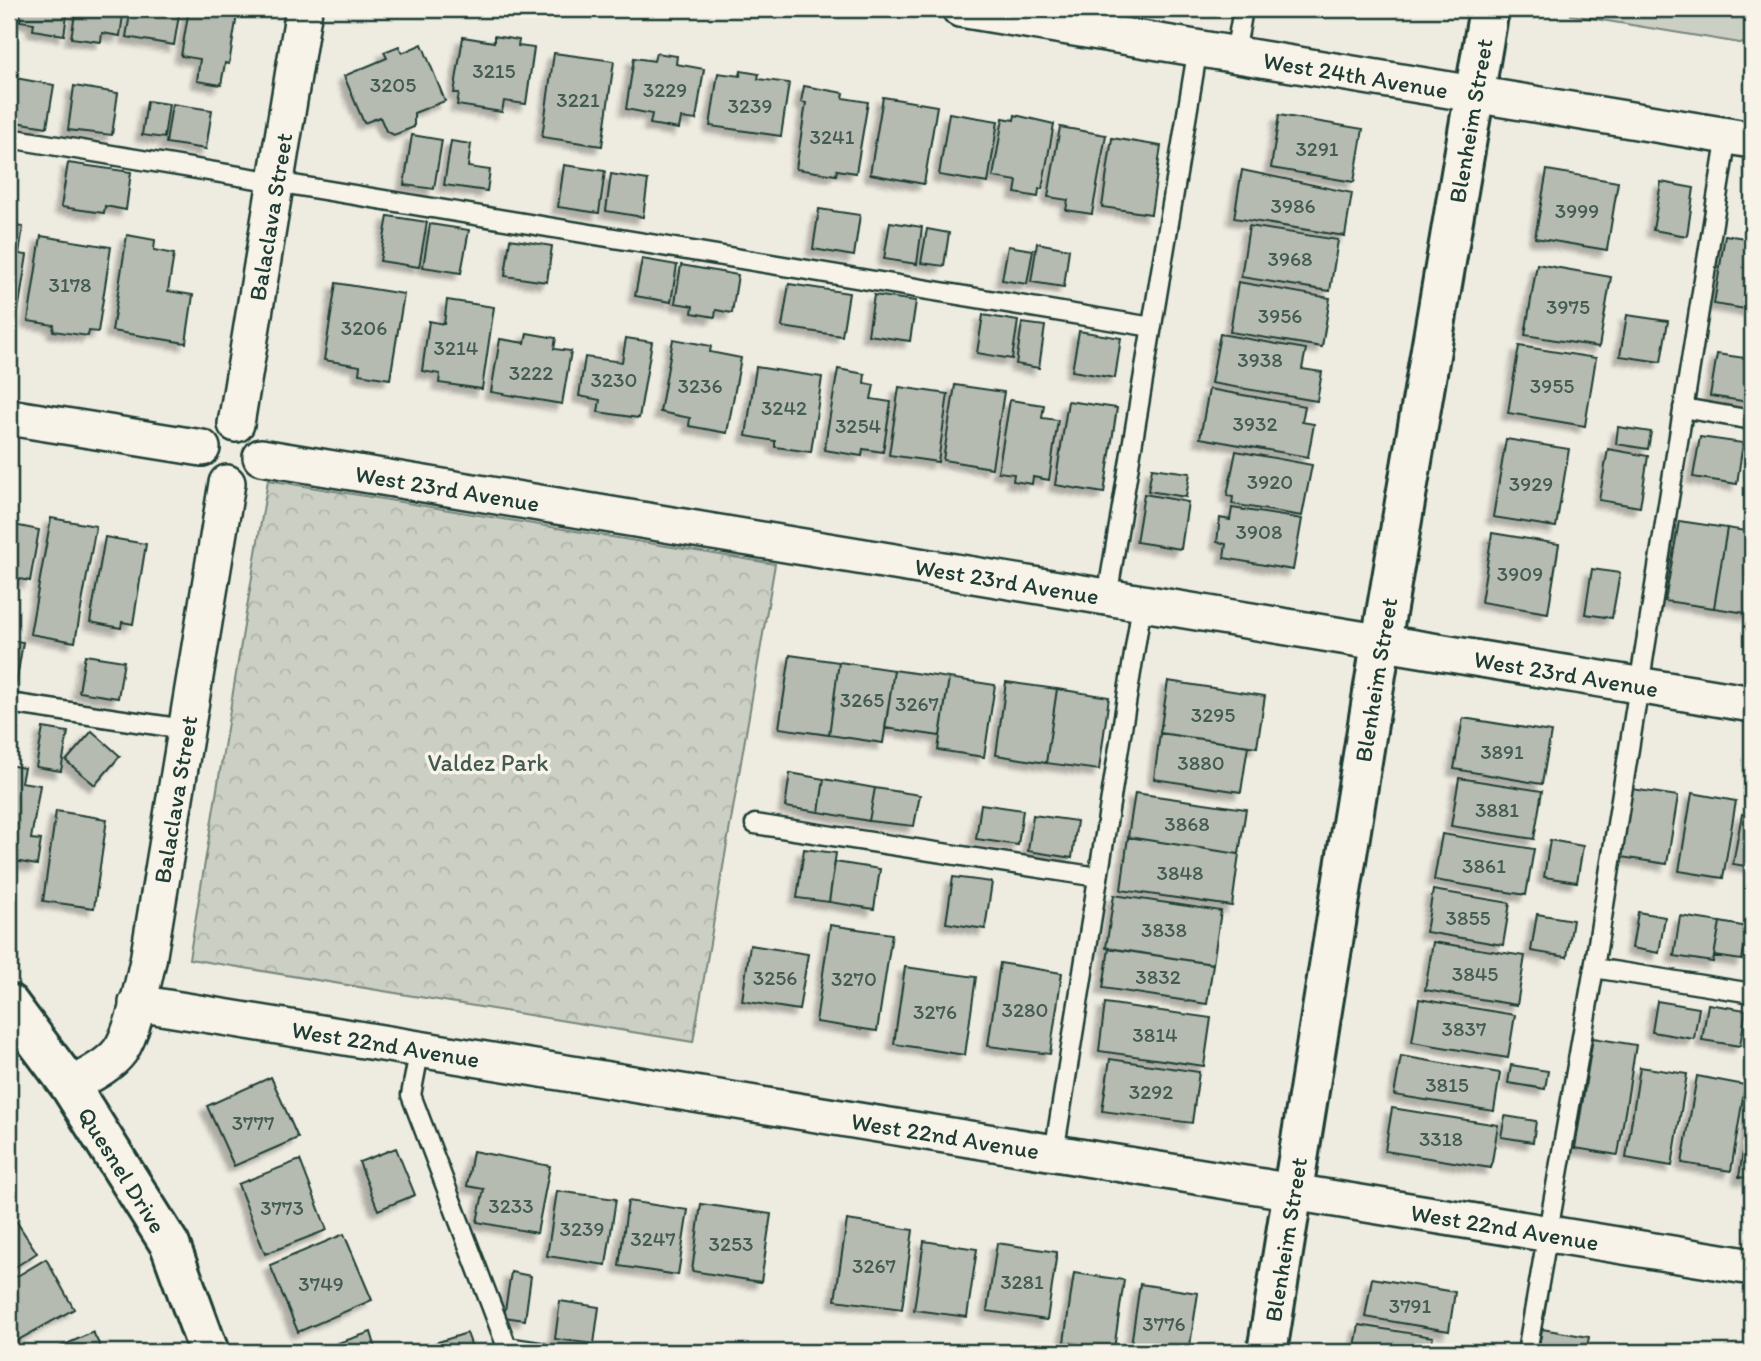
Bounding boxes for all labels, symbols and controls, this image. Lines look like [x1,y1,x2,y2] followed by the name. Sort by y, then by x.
[1442,36,1498,205] street label: Blenheim Street
[1261,45,1450,104] street label: West 24th Avenue
[472,58,516,83] house number: 3215
[370,72,416,97] house number: 3205
[643,77,687,102] house number: 3229
[556,87,600,112] house number: 3221
[728,93,772,118] house number: 3239
[810,124,855,149] house number: 3241
[242,131,298,303] street label: Balaclava Street
[1295,136,1339,161] house number: 3291
[1270,193,1316,218] house number: 3986
[1555,198,1599,223] house number: 3999
[1267,246,1313,271] house number: 3968
[48,272,92,297] house number: 3178
[1546,294,1590,319] house number: 3975
[1258,303,1302,328] house number: 3956
[341,315,387,340] house number: 3206
[434,335,479,360] house number: 3214
[1237,347,1283,372] house number: 3938
[509,360,553,385] house number: 3222
[591,367,637,392] house number: 3230
[677,373,723,398] house number: 3236
[1530,373,1574,398] house number: 3955
[761,395,807,420] house number: 3242
[1233,411,1277,436] house number: 3932
[835,413,881,438] house number: 3254
[353,458,542,517] street label: West 23rd Avenue
[1247,469,1293,494] house number: 3920
[1509,471,1553,496] house number: 3929
[1236,519,1282,544] house number: 3908
[913,551,1101,610] street label: West 23rd Avenue
[1497,561,1543,586] house number: 3909
[1348,595,1403,764] street label: Blenheim Street
[1472,644,1661,703] street label: West 23rd Avenue
[840,687,884,712] house number: 3265
[895,691,939,716] house number: 3267
[1191,702,1235,727] house number: 3295
[147,713,203,885] street label: Balaclava Street
[1480,739,1524,764] house number: 3891
[427,748,549,777] park label: Valdez Park
[1177,750,1225,775] house number: 3880
[1475,797,1519,822] house number: 3881
[1164,811,1210,836] house number: 3868
[1462,853,1506,878] house number: 3861
[1156,860,1204,885] house number: 3848
[1445,905,1491,930] house number: 3855
[1141,917,1187,942] house number: 3838
[1452,961,1498,986] house number: 3845
[1135,964,1181,989] house number: 3832
[753,965,797,990] house number: 3256
[831,966,877,991] house number: 3270
[1002,997,1048,1022] house number: 3280
[913,999,957,1024] house number: 3276
[290,1014,482,1073] street label: West 22nd Avenue
[1442,1016,1486,1041] house number: 3837
[1132,1022,1178,1047] house number: 3814
[1425,1072,1469,1097] house number: 3815
[1129,1079,1173,1104] house number: 3292
[72,1101,173,1238] street label: Quesnel Drive
[849,1105,1041,1165] street label: West 22nd Avenue
[232,1110,274,1135] house number: 3777
[1419,1126,1463,1151] house number: 3318
[1258,1155,1313,1324] street label: Blenheim Street
[488,1193,534,1218] house number: 3233
[260,1195,304,1220] house number: 3773
[1409,1197,1601,1256] street label: West 22nd Avenue
[560,1216,604,1241] house number: 3239
[630,1226,676,1251] house number: 3247
[709,1231,753,1256] house number: 3253
[852,1253,896,1278] house number: 3267
[1000,1269,1044,1294] house number: 3281
[298,1271,344,1296] house number: 3749
[1389,1293,1432,1318] house number: 3791
[1142,1311,1186,1336] house number: 3776

